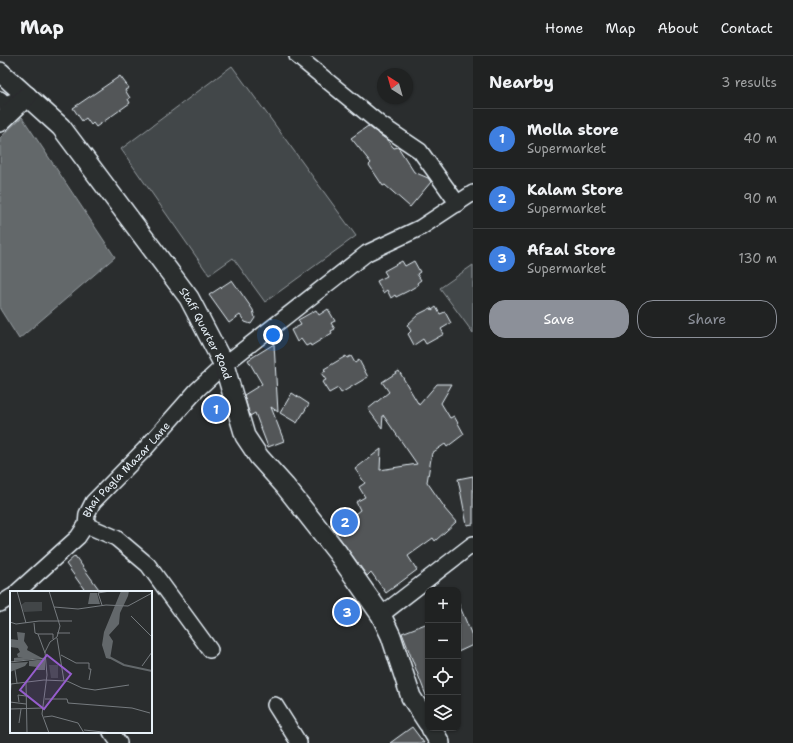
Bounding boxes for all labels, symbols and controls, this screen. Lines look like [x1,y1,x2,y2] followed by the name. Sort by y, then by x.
[20,15,64,40] text: Map
[545,19,584,37] text: Home
[606,19,636,37] text: Map
[658,19,699,37] text: About
[721,19,773,37] text: Contact
[377,68,413,104] north arrow
[489,71,554,93] text: Nearby
[721,74,777,91] text: 3 results
[527,120,619,140] text: Molla store
[499,130,505,147] text: 1
[743,130,777,147] text: 40 m
[527,140,606,157] text: Supermarket
[527,180,623,200] text: Kalam Store
[497,190,507,207] text: 2
[743,190,777,207] text: 90 m
[527,200,606,217] text: Supermarket
[527,240,616,260] text: Afzal Store
[497,250,507,267] text: 3
[739,250,777,267] text: 130 m
[527,260,606,277] text: Supermarket
[175,284,235,381] street label: Staff Quarter Road
[489,300,629,338] button: Save
[637,300,777,338] button: Share
[263,325,283,345] your location
[203,394,229,424] pin: 1
[79,419,174,520] street label: Bhai Pagla Mazar Lane
[332,507,358,537] pin: 2
[425,587,461,731] map controls
[425,587,461,623] button: +
[10,591,152,733] inset map
[334,597,360,627] pin: 3
[425,623,461,659] button: −
[425,659,461,695] button: locate
[425,695,461,731] button: layers

